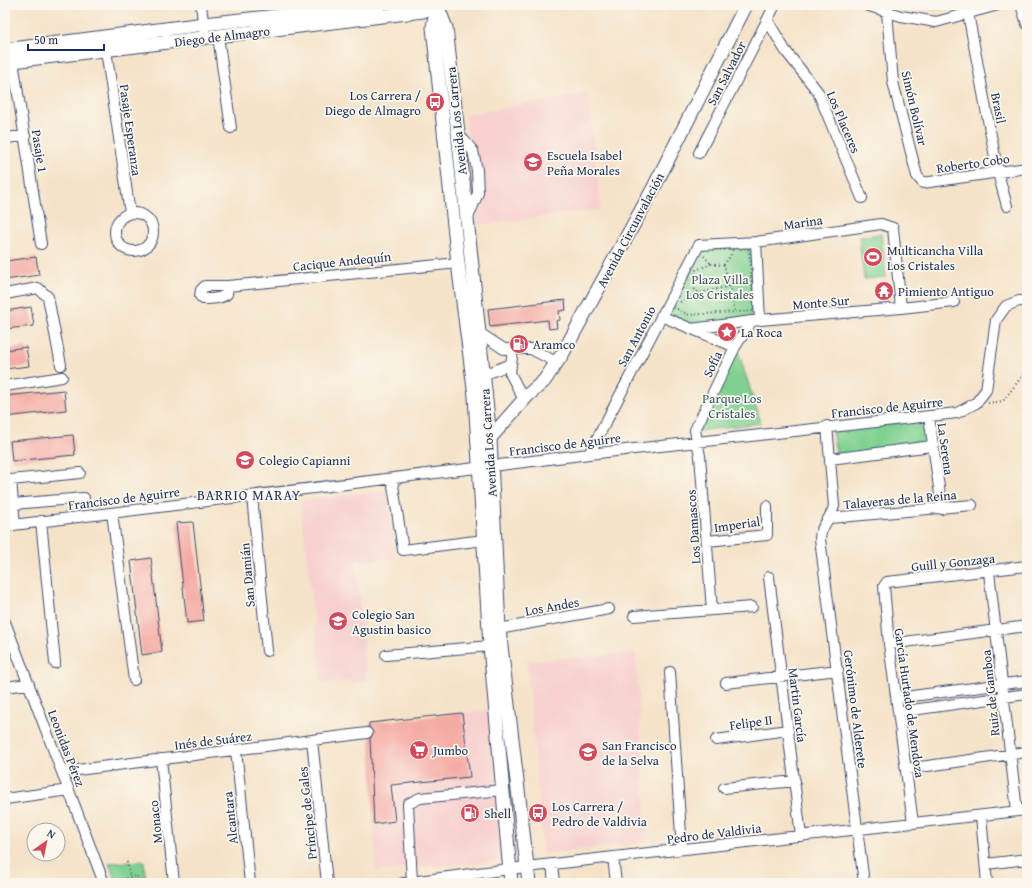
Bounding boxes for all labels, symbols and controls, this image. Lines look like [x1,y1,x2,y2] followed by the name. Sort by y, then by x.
[173,21,271,52] street label: Diego de Almagro
[28,26,104,52] scale bar
[34,31,58,48] text: 50 m
[702,37,751,109] street label: San Salvador
[441,65,472,176] street label: Avenida Los Carrera
[897,69,933,148] street label: Simón Bolívar
[115,83,146,178] street label: Pasaje Esperanza
[325,86,421,120] place label: Los Carrera / Diego de Almagro
[822,88,865,156] street label: Los Placeres
[424,91,446,113] bus stop icon: Los Carrera / Diego de Almagro
[986,91,1011,126] street label: Brasil
[27,128,52,174] street label: Pasaje 1
[547,146,622,180] place label: Escuela Isabel Peña Morales
[935,149,1011,178] street label: Roberto Cobo
[522,151,544,173] school or university icon: Escuela Isabel Peña Morales
[592,169,669,291] street label: Avenida Circunvalación
[782,210,825,235] street label: Marina
[887,241,984,275] place label: Multicancha Villa Los Cristales
[862,246,884,268] sports icon: Multicancha Villa Los Cristales
[292,247,393,276] street label: Cacique Andequín
[686,270,754,304] park label: Plaza Villa Los Cristales
[873,280,895,302] temple icon: Pimiento Antiguo
[898,282,994,301] place label: Pimiento Antiguo
[792,290,851,314] street label: Monte Sur
[612,302,661,370] street label: San Antonio
[716,321,738,343] place icon: La Roca
[741,323,783,342] place label: La Roca
[508,333,530,355] fuel station icon: Aramco
[533,335,576,354] place label: Aramco
[698,347,727,380] street label: Sofía
[475,387,502,498] street label: Avenida Los Carrera
[702,389,762,423] park label: Parque Los Cristales
[830,392,944,423] street label: Francisco de Aguirre
[932,422,959,477] street label: La Serena
[508,428,622,461] street label: Francisco de Aguirre
[234,449,256,471] school or university icon: Colegio Capianni
[259,451,351,470] place label: Colegio Capianni
[67,482,181,515] street label: Francisco de Aguirre
[197,485,301,505] district label: BARRIO MARAY
[843,485,958,514] street label: Talaveras de la Reina
[681,489,706,565] street label: Los Damascos
[713,512,762,537] street label: Imperial
[235,541,260,608] street label: San Damián
[910,549,997,576] street label: Guill y Gonzaga
[524,592,581,621] street label: Los Andes
[352,605,431,639] place label: Colegio San Agustin basico
[327,610,349,632] school or university icon: Colegio San Agustin basico
[890,627,930,780] street label: García Hurtado de Mendoza
[976,648,1004,737] street label: Ruiz de Gamboa
[839,649,872,769] street label: Gerónimo de Alderete
[783,667,812,744] street label: Martin García
[43,707,90,790] street label: Leonidas Pérez
[728,710,774,735] street label: Felipe II
[173,726,253,755] street label: Inés de Suárez
[602,736,677,770] place label: San Francisco de la Selva
[408,739,430,761] supermarket icon: Jumbo
[431,741,468,760] place label: Jumbo
[577,741,599,763] school or university icon: San Francisco de la Selva
[293,766,322,860] street label: Príncipe de Gales
[218,790,243,845] street label: Alcantara
[552,797,648,831] place label: Los Carrera / Pedro de Valdivia
[144,799,167,844] street label: Monaco
[459,802,481,824] fuel station icon: Shell
[527,802,549,824] bus stop icon: Los Carrera / Pedro de Valdivia
[484,804,511,823] place label: Shell
[666,818,763,849] street label: Pedro de Valdivia
[26,822,66,862] north arrow
[44,825,59,843] text: N

